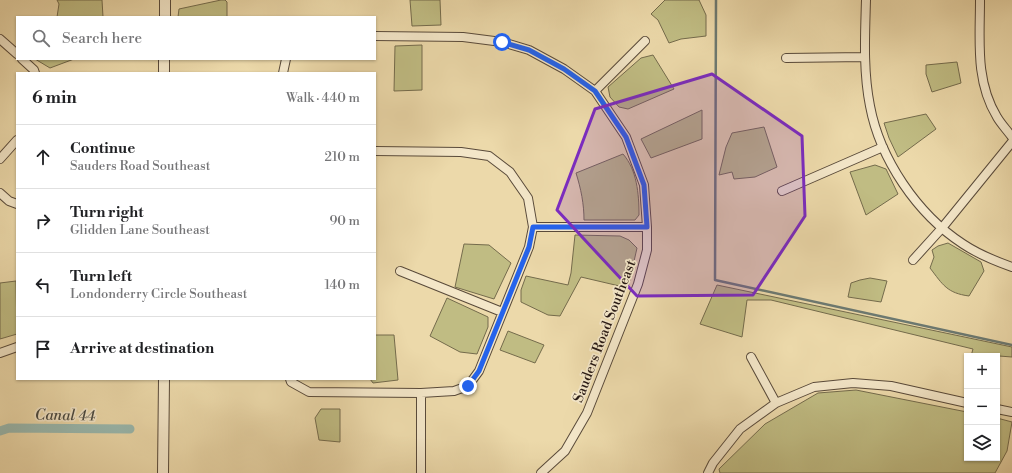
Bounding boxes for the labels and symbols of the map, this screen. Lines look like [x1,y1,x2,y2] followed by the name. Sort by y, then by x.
[493,33,511,51] route start
[569,257,640,405] street label: Sauders Road Southeast
[459,377,477,395] route end
[35,405,96,426] water label: Canal 44

